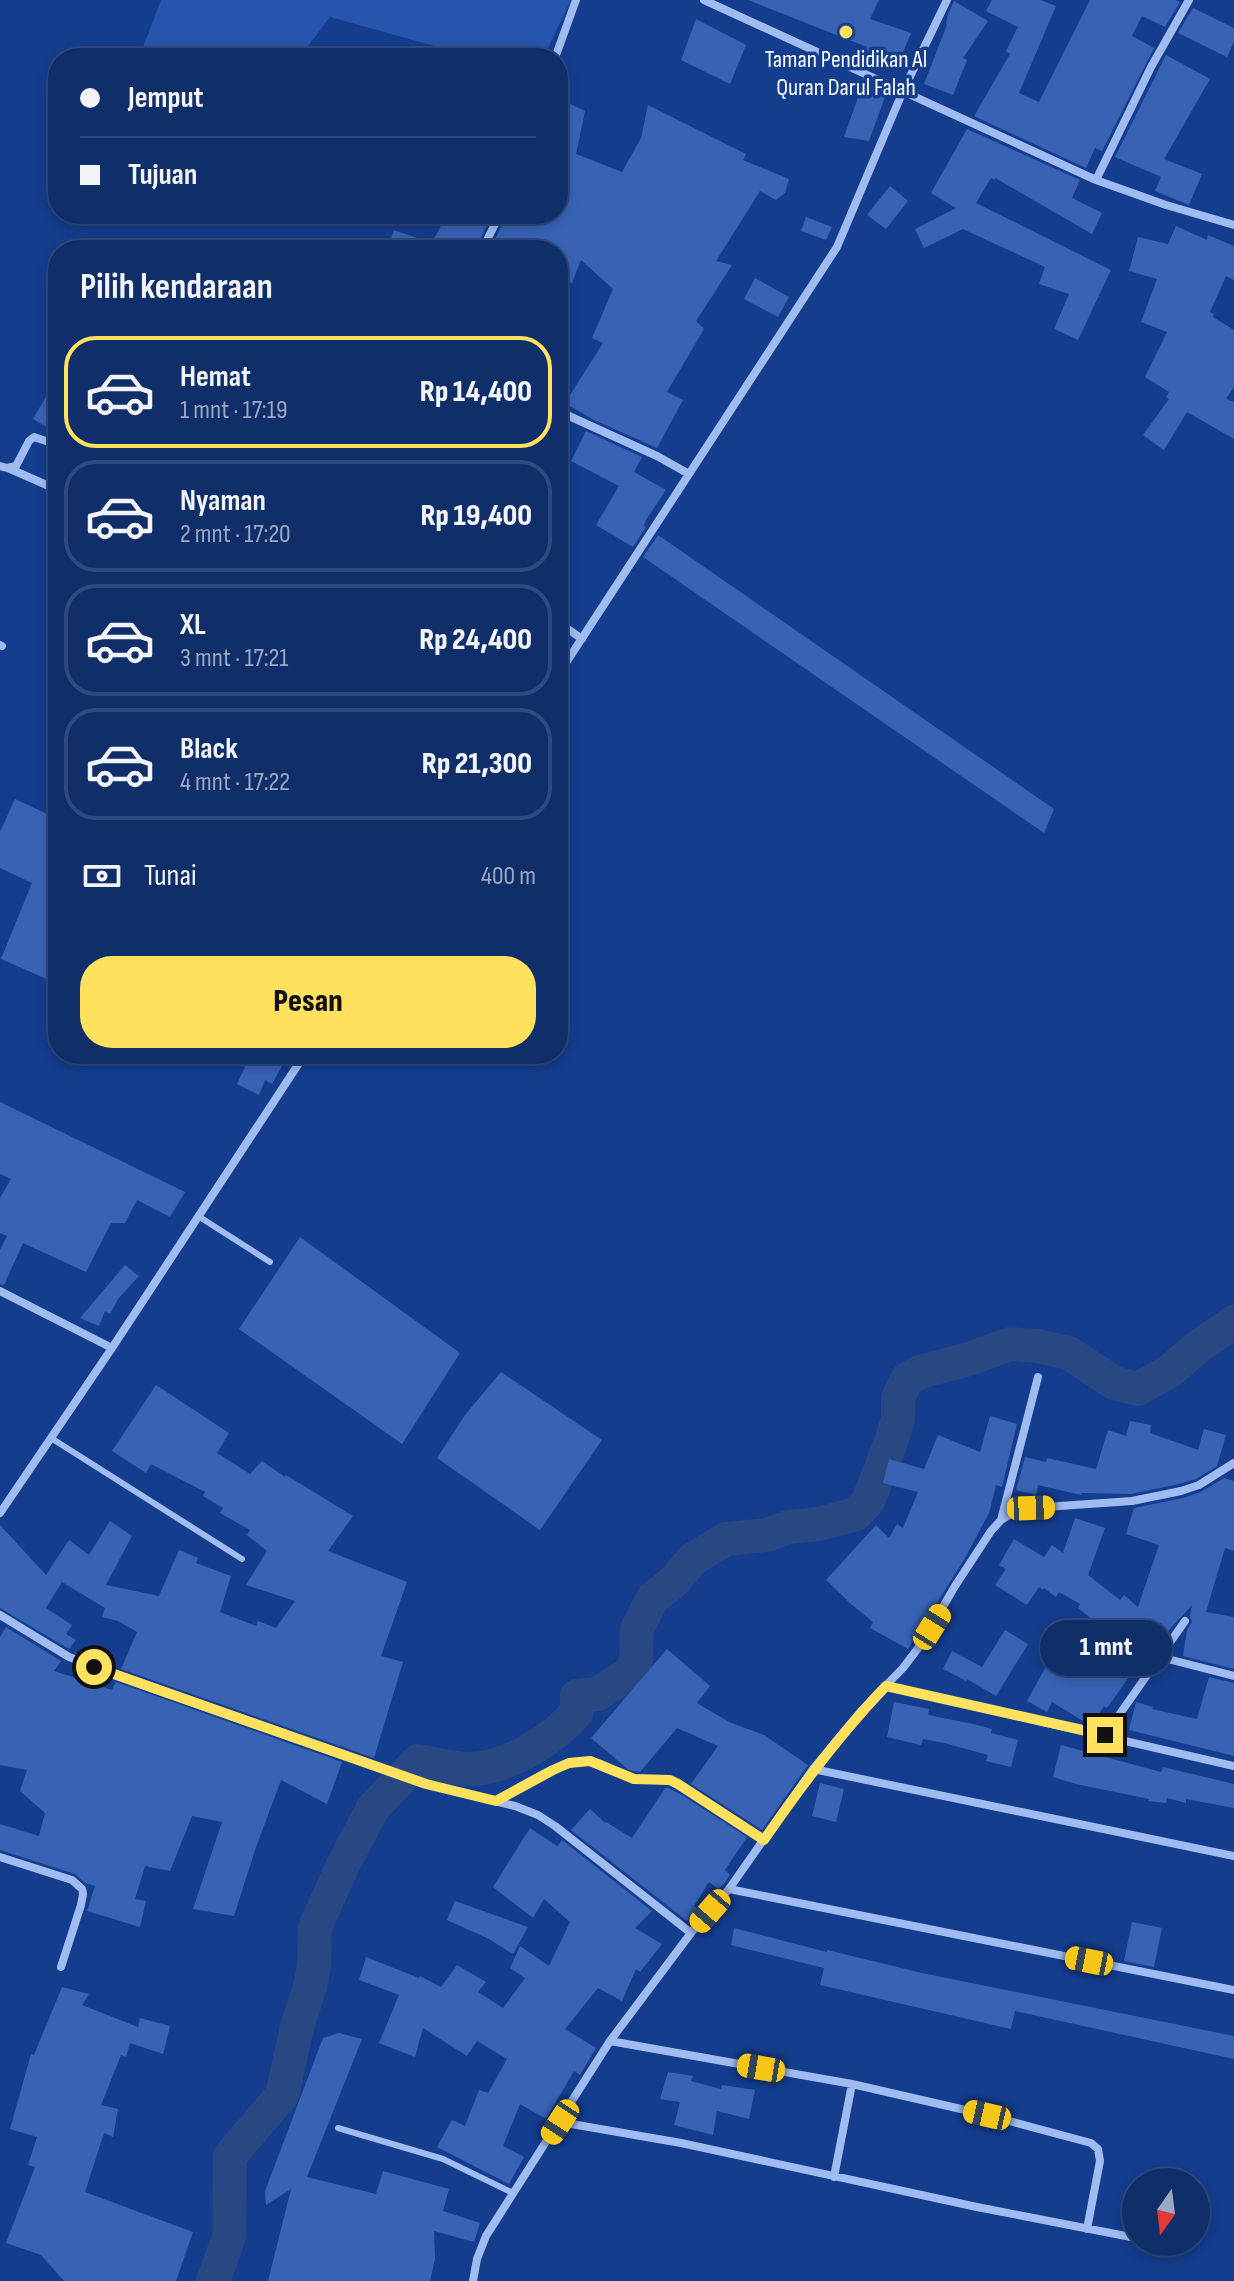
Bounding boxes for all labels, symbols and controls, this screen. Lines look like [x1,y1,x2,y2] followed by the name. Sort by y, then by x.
[837,23,855,41] marker: Taman Pendidikan Al Quran Darul Falah
[765,45,927,102] place label: Taman Pendidikan Al Quran Darul Falah
[128,80,203,116] text: Jemput
[128,157,197,193] text: Tujuan
[80,266,273,309] text: Pilih kendaraan
[84,356,156,428] icon: car
[180,359,251,395] text: Hemat
[420,374,532,410] text: Rp 14,400
[180,395,287,426] text: 1 mnt · 17:19
[84,480,156,552] icon: car
[180,483,266,519] text: Nyaman
[420,498,532,534] text: Rp 19,400
[180,519,291,550] text: 2 mnt · 17:20
[84,604,156,676] icon: car
[180,607,206,643] text: XL
[419,622,532,658] text: Rp 24,400
[180,643,288,674] text: 3 mnt · 17:21
[84,728,156,800] icon: car
[180,731,238,767] text: Black
[422,746,532,782] text: Rp 21,300
[180,767,290,798] text: 4 mnt · 17:22
[80,854,124,898] icon: cash
[144,858,197,894] text: Tunai
[481,861,536,892] text: 400 m
[80,956,536,1048] button: Pesan
[1007,1495,1055,1521] car
[909,1600,955,1654] car
[1039,1619,1171,1675] callout: 1 mnt
[1080,1632,1132,1663] text: 1 mnt
[76,1649,112,1685] route start
[1087,1717,1123,1753] route end
[685,1885,735,1937] car
[1063,1945,1115,1977] car
[735,2052,787,2084] car
[537,2095,583,2149] car
[961,2098,1013,2132] car
[1122,2168,1210,2256] north arrow
[1122,2168,1210,2256] map controls

